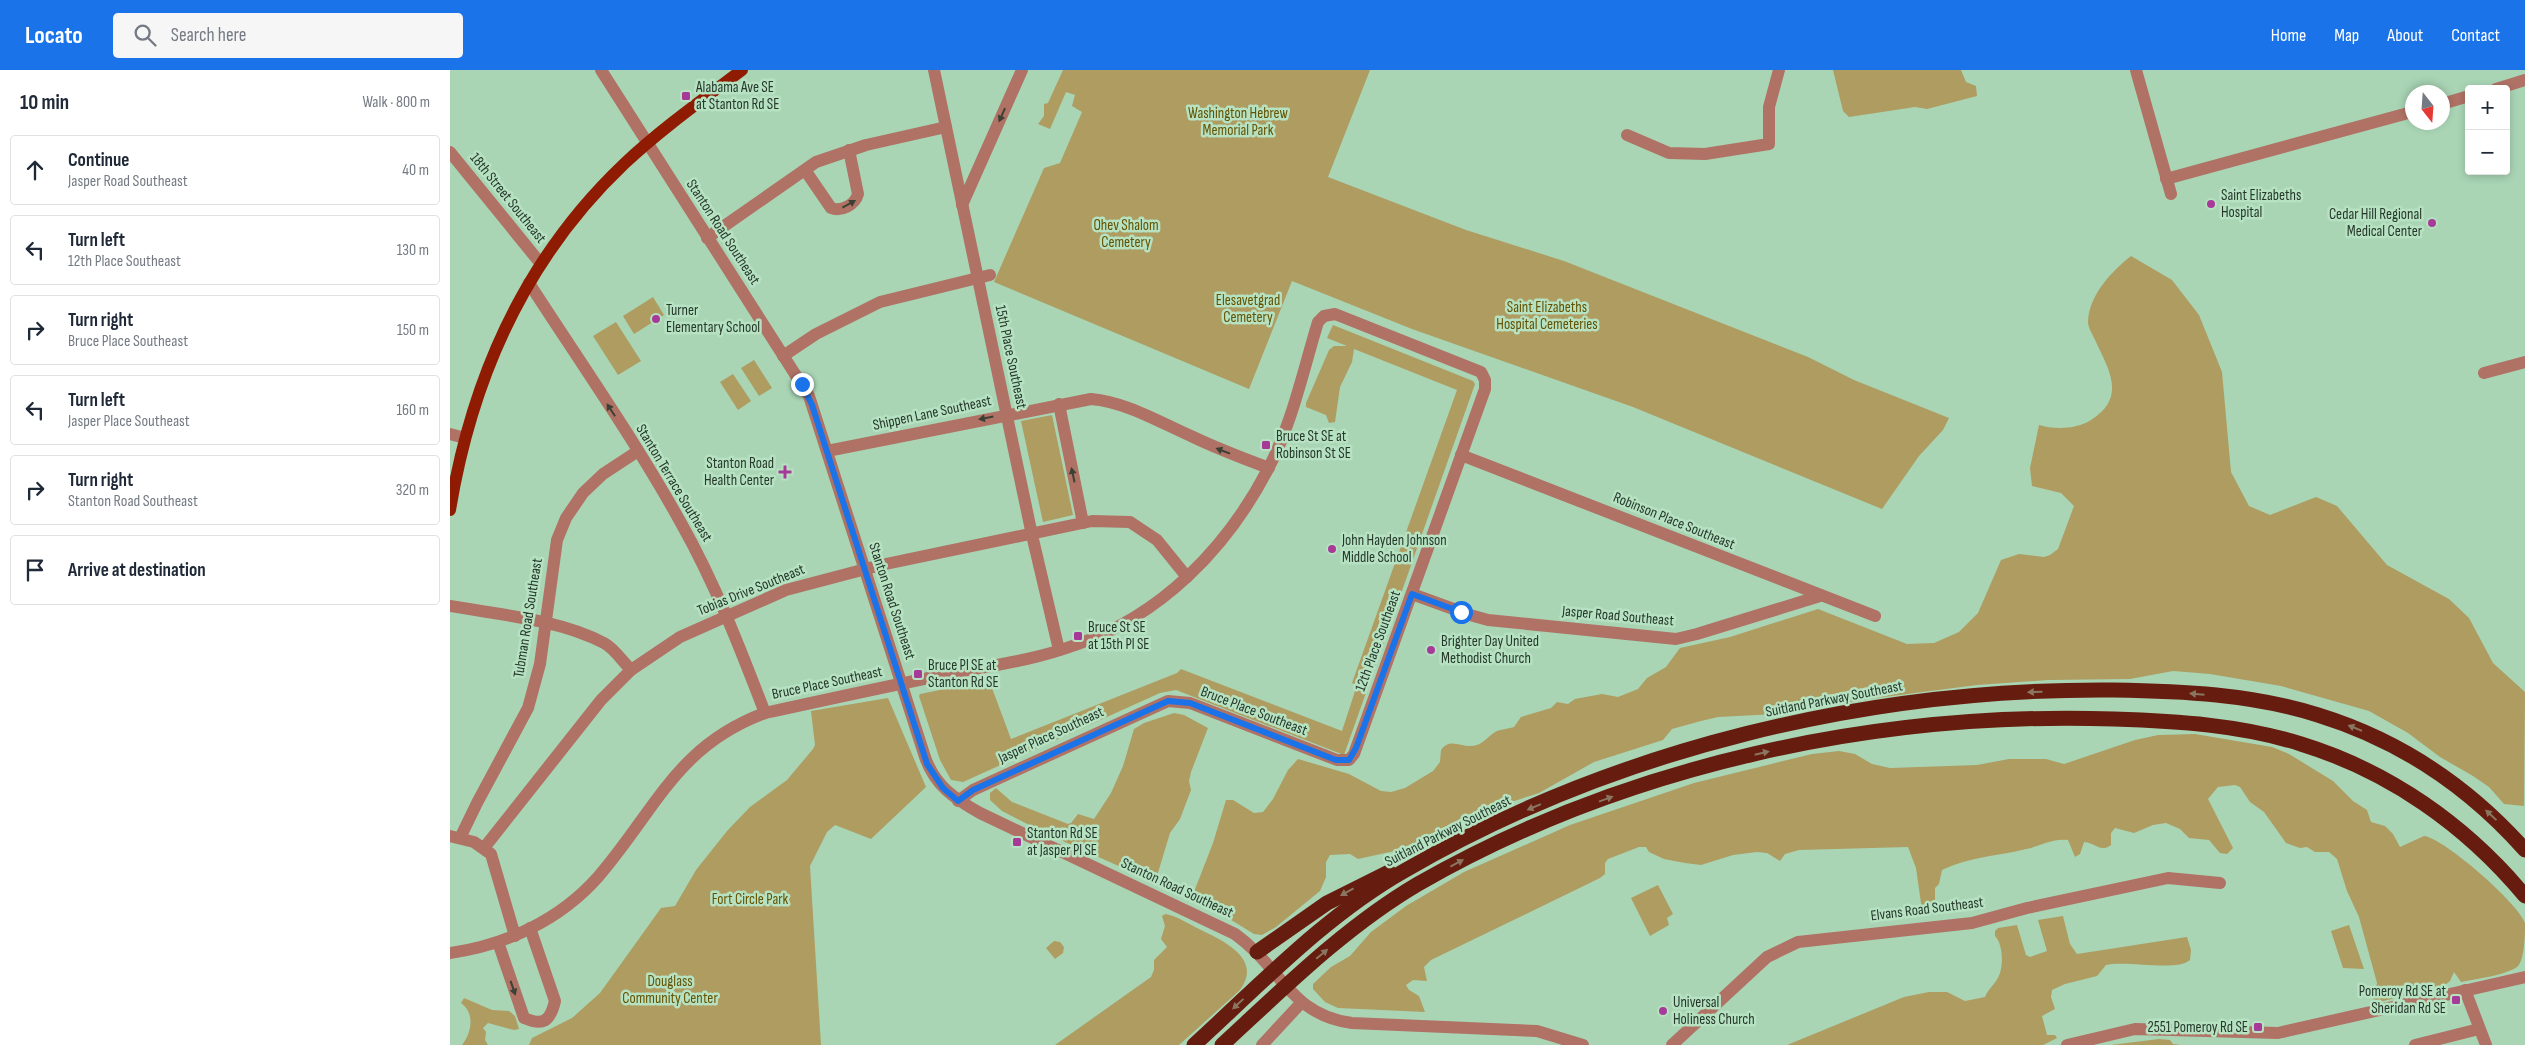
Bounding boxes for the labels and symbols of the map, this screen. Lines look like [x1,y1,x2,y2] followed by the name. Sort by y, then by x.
[695,78,779,114] place label: Alabama Ave SE at Stanton Rd SE
[2405,85,2450,130] north arrow
[680,90,692,102] marker: Alabama Ave SE at Stanton Rd SE
[1188,104,1289,140] park label: Washington Hebrew Memorial Park
[998,108,1006,122] one-way arrow
[466,149,551,247] street label: 18th Street Southeast
[682,176,764,289] street label: Stanton Road Southeast
[2221,186,2301,222] place label: Saint Elizabeths Hospital
[2205,198,2217,210] marker: Saint Elizabeths Hospital
[841,200,856,208] one-way arrow
[2329,205,2423,241] place label: Cedar Hill Regional Medical Center
[1093,216,1159,252] park label: Ohev Shalom Cemetery
[2426,217,2438,229] marker: Cedar Hill Regional Medical Center
[1216,291,1280,327] park label: Elesavetgrad Cemetery
[1496,298,1598,334] park label: Saint Elizabeths Hospital Cemeteries
[666,301,760,337] place label: Turner Elementary School
[991,303,1031,411] street label: 15th Place Southeast
[650,313,662,325] marker: Turner Elementary School
[791,373,814,396] route end
[871,391,993,435] street label: Shippen Lane Southeast
[606,403,616,416] one-way arrow
[978,414,993,422] one-way arrow
[631,421,717,546] street label: Stanton Terrace Southeast
[1276,427,1351,463] place label: Bruce St SE at Robinson St SE
[1260,439,1272,451] marker: Bruce St SE at Robinson St SE
[1215,447,1230,455] one-way arrow
[704,454,775,490] place label: Stanton Road Health Center
[778,465,792,479] marker: Stanton Road Health Center
[1069,467,1077,483] one-way arrow
[1610,488,1738,554] street label: Robinson Place Southeast
[1341,531,1447,567] place label: John Hayden Johnson Middle School
[864,540,920,662] street label: Stanton Road Southeast
[1326,543,1338,555] marker: John Hayden Johnson Middle School
[509,556,547,679] street label: Tubman Road Southeast
[695,560,808,620] street label: Tobias Drive Southeast
[1351,588,1405,694] street label: 12th Place Southeast
[1450,601,1473,624] route start
[1560,602,1675,630] street label: Jasper Road Southeast
[1088,618,1150,654] place label: Bruce St SE at 15th Pl SE
[1072,630,1084,642] marker: Bruce St SE at 15th Pl SE
[1441,632,1539,668] place label: Brighter Day United Methodist Church
[1425,644,1437,656] marker: Brighter Day United Methodist Church
[928,656,999,692] place label: Bruce Pl SE at Stanton Rd SE
[770,662,884,704] street label: Bruce Place Southeast
[912,668,924,680] marker: Bruce Pl SE at Stanton Rd SE
[1764,676,1905,722] street label: Suitland Parkway Southeast
[1198,682,1310,740] street label: Bruce Place Southeast
[2027,688,2043,696] one-way arrow
[2189,690,2205,698] one-way arrow
[994,702,1107,768] street label: Jasper Place Southeast
[2348,724,2362,732] one-way arrow
[1754,749,1769,757] one-way arrow
[1382,791,1515,871] street label: Suitland Parkway Southeast
[1599,795,1614,803] one-way arrow
[1527,804,1541,812] one-way arrow
[2486,809,2498,821] one-way arrow
[1027,824,1098,860] place label: Stanton Rd SE at Jasper Pl SE
[1011,836,1023,848] marker: Stanton Rd SE at Jasper Pl SE
[1118,854,1237,923] street label: Stanton Road Southeast
[1450,859,1464,867] one-way arrow
[1339,888,1354,896] one-way arrow
[712,890,788,909] park label: Fort Circle Park
[1869,893,1985,925] street label: Elvans Road Southeast
[1316,948,1329,959] one-way arrow
[622,972,718,1008] park label: Douglass Community Center
[510,981,517,996] one-way arrow
[2359,982,2446,1018] place label: Pomeroy Rd SE at Sheridan Rd SE
[1673,993,1755,1029] place label: Universal Holiness Church
[2450,994,2462,1006] marker: Pomeroy Rd SE at Sheridan Rd SE
[1232,999,1244,1010] one-way arrow
[1657,1005,1669,1017] marker: Universal Holiness Church
[2148,1018,2248,1037] place label: 2551 Pomeroy Rd SE
[2252,1021,2264,1033] marker: 2551 Pomeroy Rd SE

